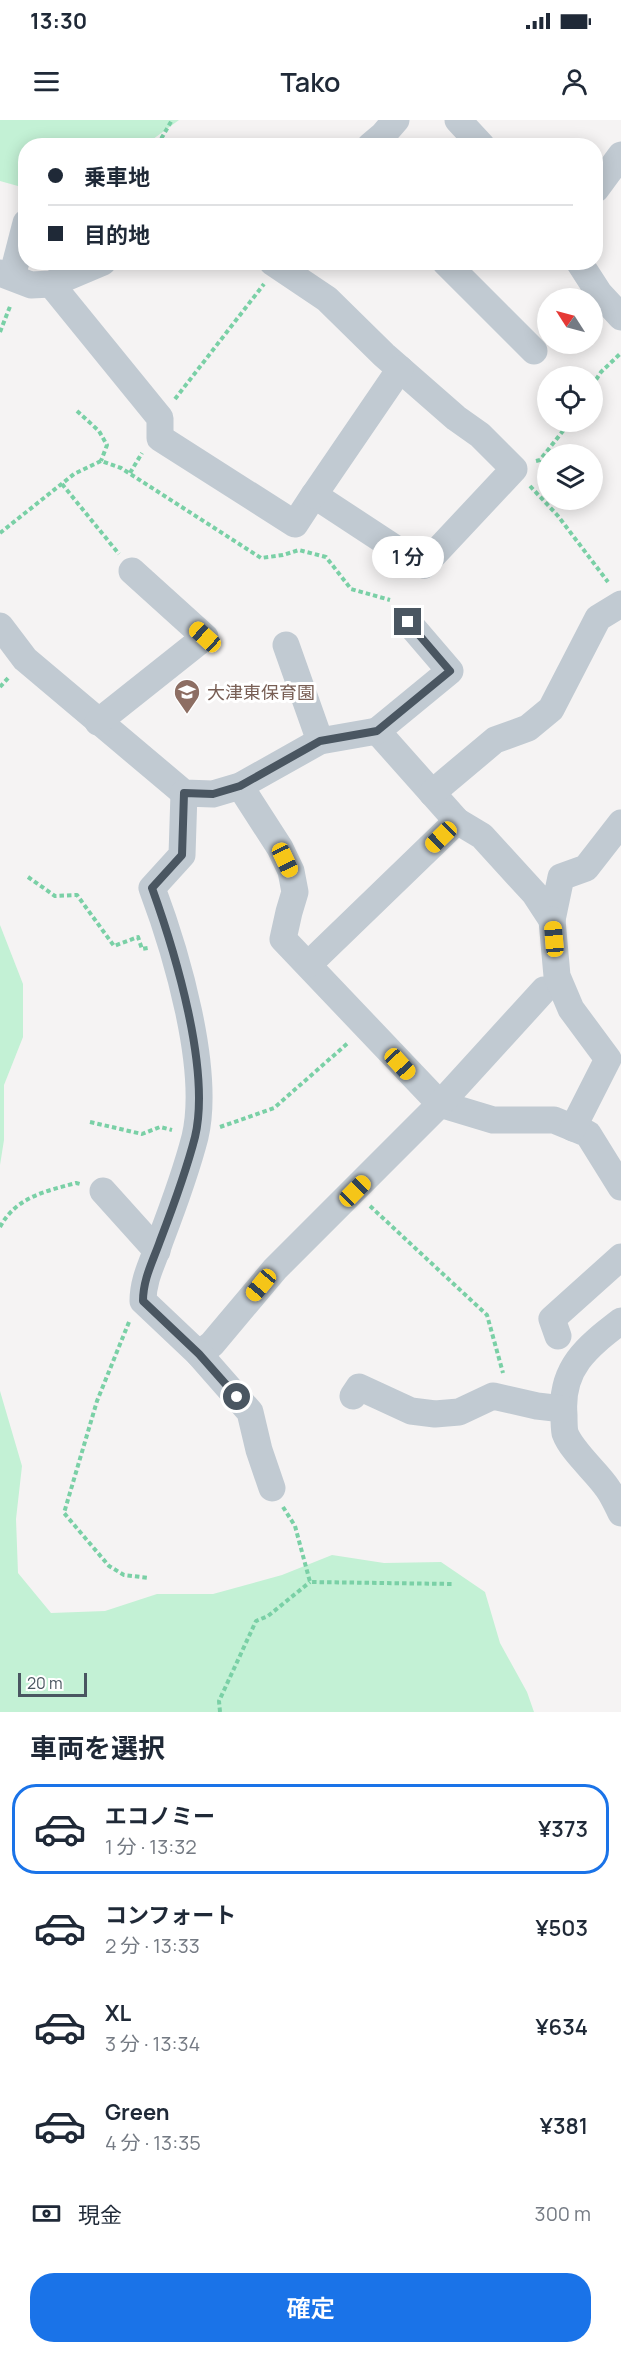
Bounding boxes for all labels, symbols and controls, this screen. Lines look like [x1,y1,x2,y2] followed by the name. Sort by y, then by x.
[30,6,87,36] text: 13:30
[280,63,341,100] text: Tako
[30,65,63,98] icon: menu
[558,65,591,98] icon: person
[84,162,150,192] text: 乗車地
[84,220,150,250] text: 目的地
[537,288,603,354] north arrow
[537,288,603,510] map controls
[537,366,603,432] button: locate
[537,444,603,510] button: layers
[372,535,444,577] callout: 1 分
[392,543,424,570] text: 1 分
[394,608,421,635] route end
[186,618,224,656] car
[172,677,202,715] school or university icon: 大津東保育園
[207,680,315,704] place label: 大津東保育園
[422,818,460,856] car
[269,840,301,880] car
[543,920,565,958] car
[381,1045,419,1083] car
[336,1172,374,1210] car
[243,1265,279,1305] car
[223,1383,250,1410] route start
[18,1670,87,1698] scale bar
[27,1672,63,1694] text: 20 m
[30,1729,165,1766] text: 車両を選択
[105,1801,215,1831] text: エコノミー
[33,1802,87,1856] icon: car
[538,1814,588,1844] text: ¥373
[105,1833,197,1860] text: 1 分 · 13:32
[105,1900,236,1930] text: コンフォート
[33,1901,87,1955] icon: car
[535,1913,588,1943] text: ¥503
[105,1932,200,1959] text: 2 分 · 13:33
[105,1998,131,2028] text: XL
[33,2000,87,2054] icon: car
[535,2012,588,2042] text: ¥634
[105,2030,200,2057] text: 3 分 · 13:34
[105,2097,170,2127] text: Green
[33,2099,87,2153] icon: car
[540,2111,588,2141] text: ¥381
[105,2129,201,2156] text: 4 分 · 13:35
[30,2197,63,2230] icon: cash
[78,2200,122,2230] text: 現金
[535,2200,591,2227] text: 300 m
[30,2273,591,2342] button: 確定

